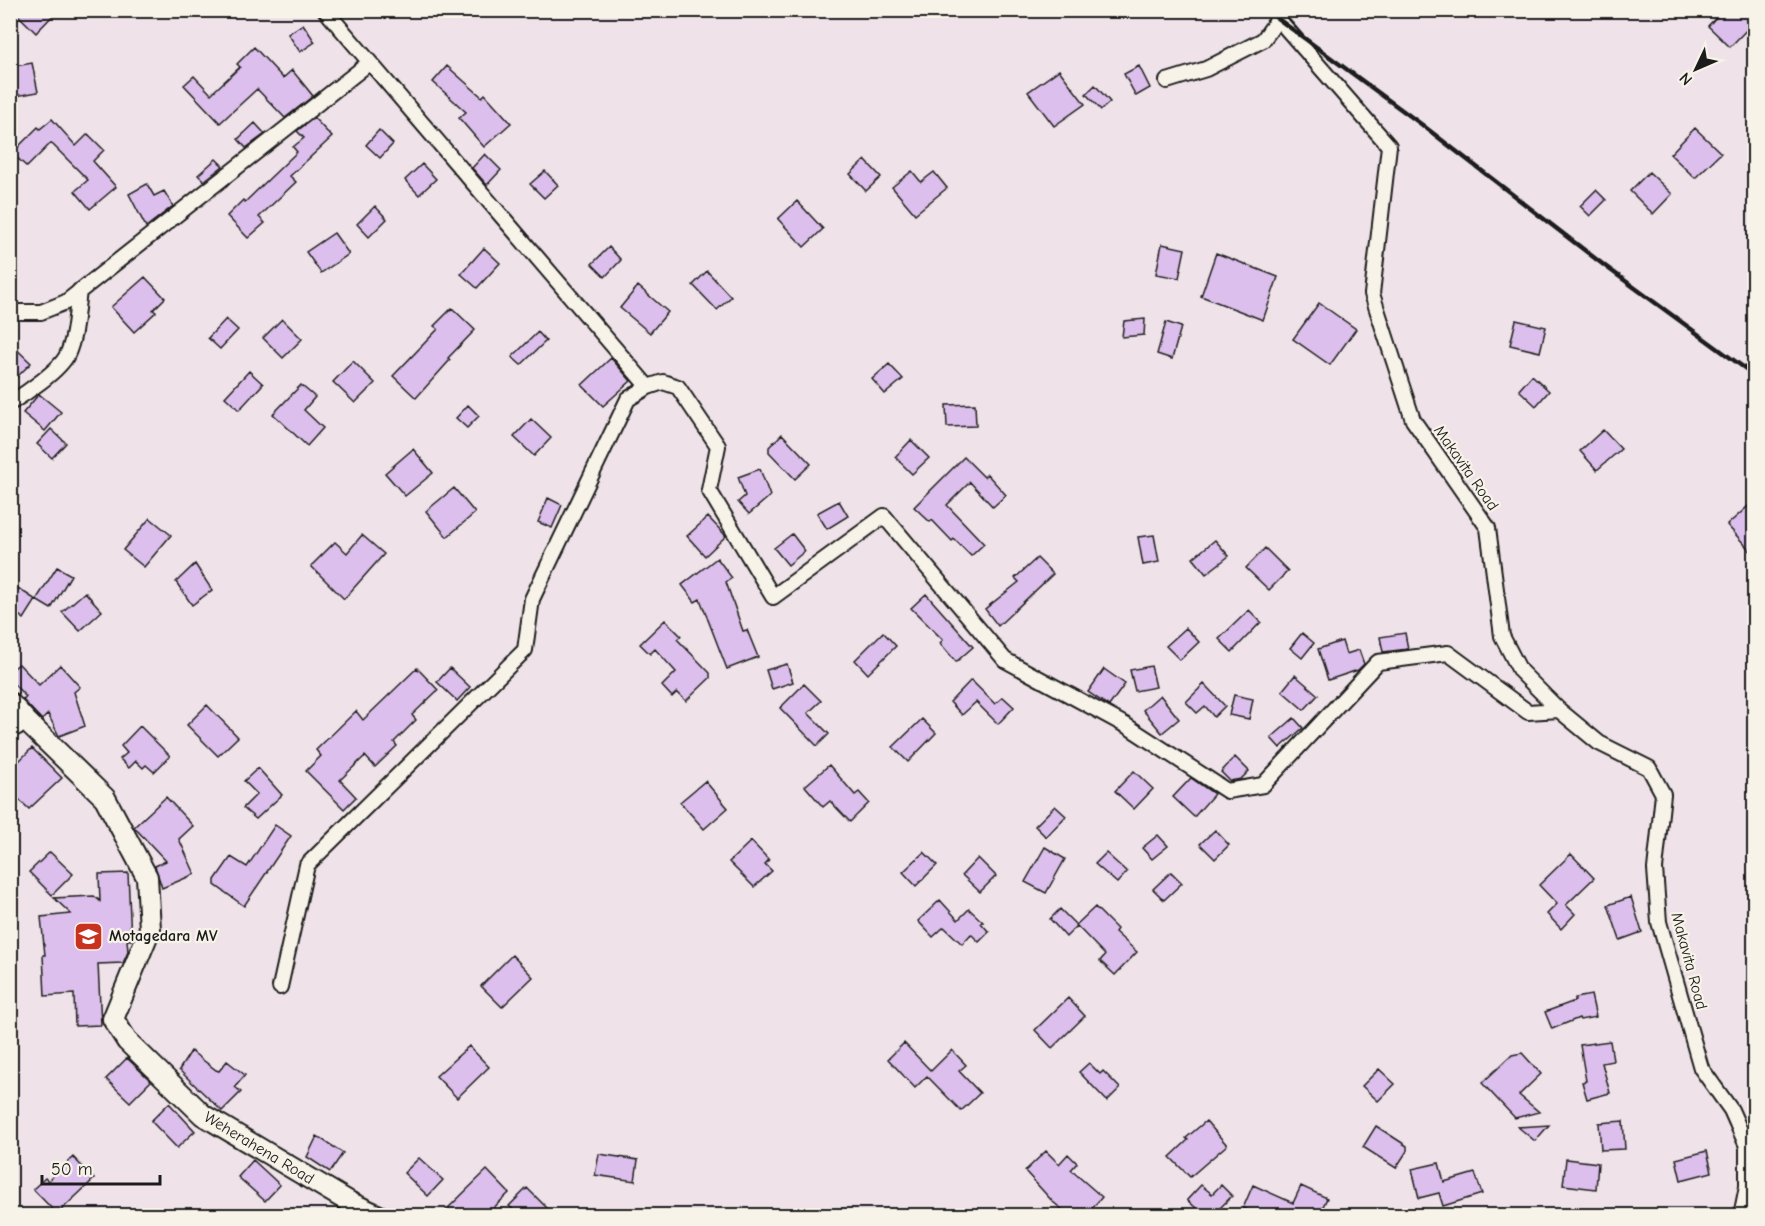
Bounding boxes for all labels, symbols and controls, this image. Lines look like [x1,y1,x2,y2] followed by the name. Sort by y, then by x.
[1666,39,1726,99] north arrow
[1676,69,1696,89] text: N
[1430,422,1502,514] street label: Makavita Road
[1667,910,1711,1012] street label: Makavita Road
[72,920,104,952] school or university icon: Motagedara MV
[109,927,218,945] place label: Motagedara MV
[201,1108,317,1188] street label: Weherahena Road
[42,1148,160,1186] scale bar
[51,1159,93,1180] text: 50 m

